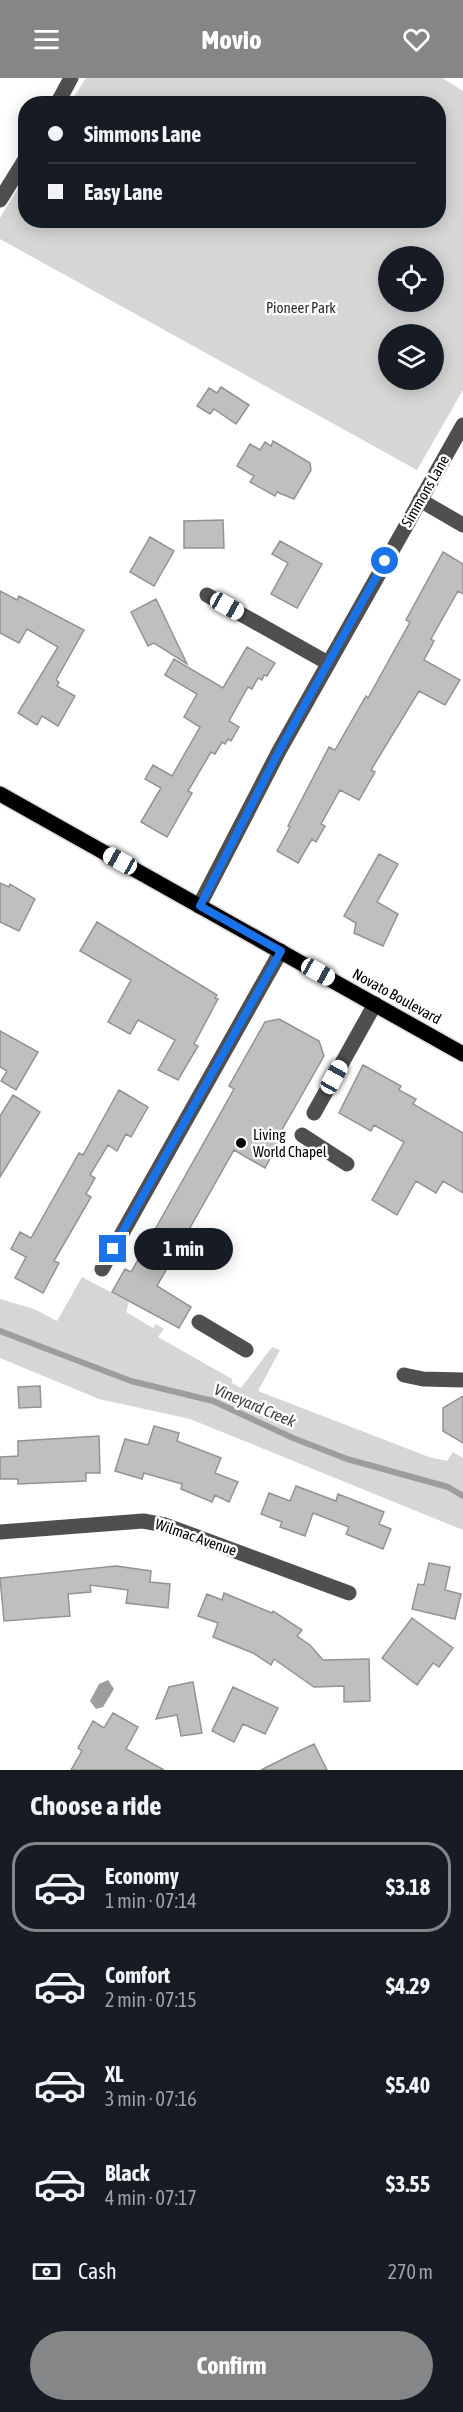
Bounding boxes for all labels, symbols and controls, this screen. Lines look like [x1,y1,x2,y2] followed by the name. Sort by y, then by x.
[30,23,63,56] icon: menu
[400,23,433,56] icon: heart
[201,24,262,55] text: Movio
[84,121,201,147] text: Simmons Lane
[84,179,163,205] text: Easy Lane
[378,246,444,390] map controls
[378,246,444,312] button: locate
[266,299,336,316] park label: Pioneer Park
[378,324,444,390] button: layers
[398,452,452,530] street label: Simmons Lane
[371,547,398,574] route start
[207,589,247,623] car
[100,844,140,878] car
[298,955,338,989] car
[350,965,444,1027] street label: Novato Boulevard
[317,1057,351,1097] car
[253,1126,327,1160] place label: Living World Chapel
[234,1136,248,1150] marker: Living World Chapel
[134,1228,233,1270] callout: 1 min
[99,1235,126,1262] route end
[163,1237,204,1260] text: 1 min
[211,1380,299,1432] water label: Vineyard Creek
[153,1515,239,1559] street label: Wilmac Avenue
[30,1790,162,1821] text: Choose a ride
[33,1860,87,1914] icon: car
[105,1863,179,1889] text: Economy
[386,1874,430,1900] text: $3.18
[105,1889,197,1912] text: 1 min · 07:14
[33,1959,87,2013] icon: car
[105,1962,170,1988] text: Comfort
[386,1973,430,1999] text: $4.29
[105,1988,197,2011] text: 2 min · 07:15
[33,2058,87,2112] icon: car
[105,2061,123,2087] text: XL
[386,2072,430,2098] text: $5.40
[105,2087,197,2110] text: 3 min · 07:16
[33,2157,87,2211] icon: car
[105,2160,149,2186] text: Black
[386,2171,430,2197] text: $3.55
[105,2186,197,2209] text: 4 min · 07:17
[30,2255,63,2288] icon: cash
[78,2258,117,2284] text: Cash
[388,2260,433,2283] text: 270 m
[30,2331,433,2400] button: Confirm

